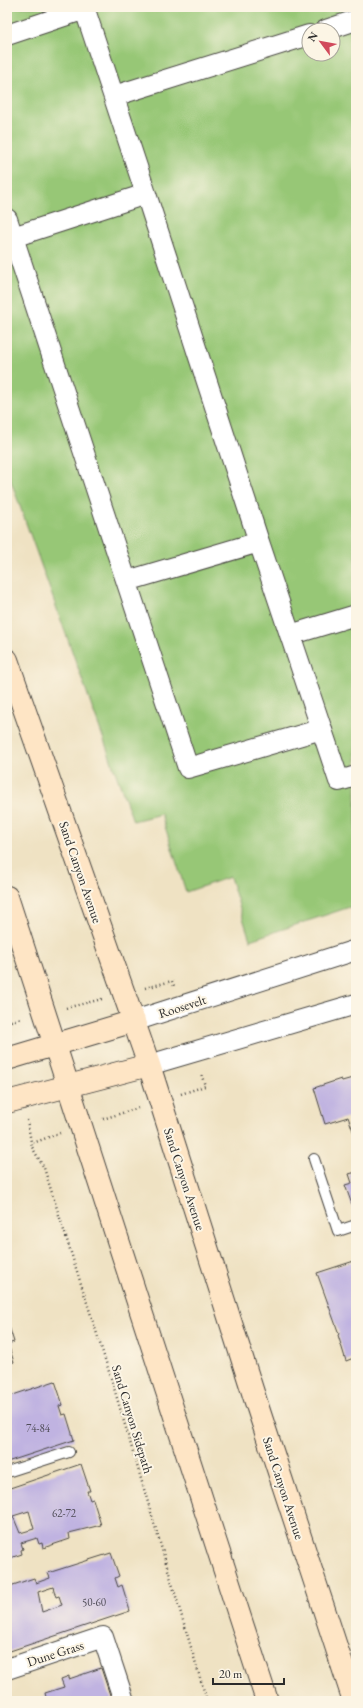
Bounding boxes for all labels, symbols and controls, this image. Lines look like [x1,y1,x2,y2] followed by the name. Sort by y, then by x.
[301,22,341,62] north arrow
[304,29,321,44] text: N
[55,819,106,925] street label: Sand Canyon Avenue
[156,991,208,1022] street label: Roosevelt
[160,1126,209,1232] street label: Sand Canyon Avenue
[108,1363,157,1476] street label: Sand Canyon Sidepath
[26,1421,51,1435] house number: 74-84
[259,1435,308,1541] street label: Sand Canyon Avenue
[52,1506,77,1520] house number: 62-72
[82,1595,106,1609] house number: 50-60
[25,1636,86,1671] street label: Dune Grass
[213,1660,284,1686] scale bar
[219,1666,243,1682] text: 20 m

